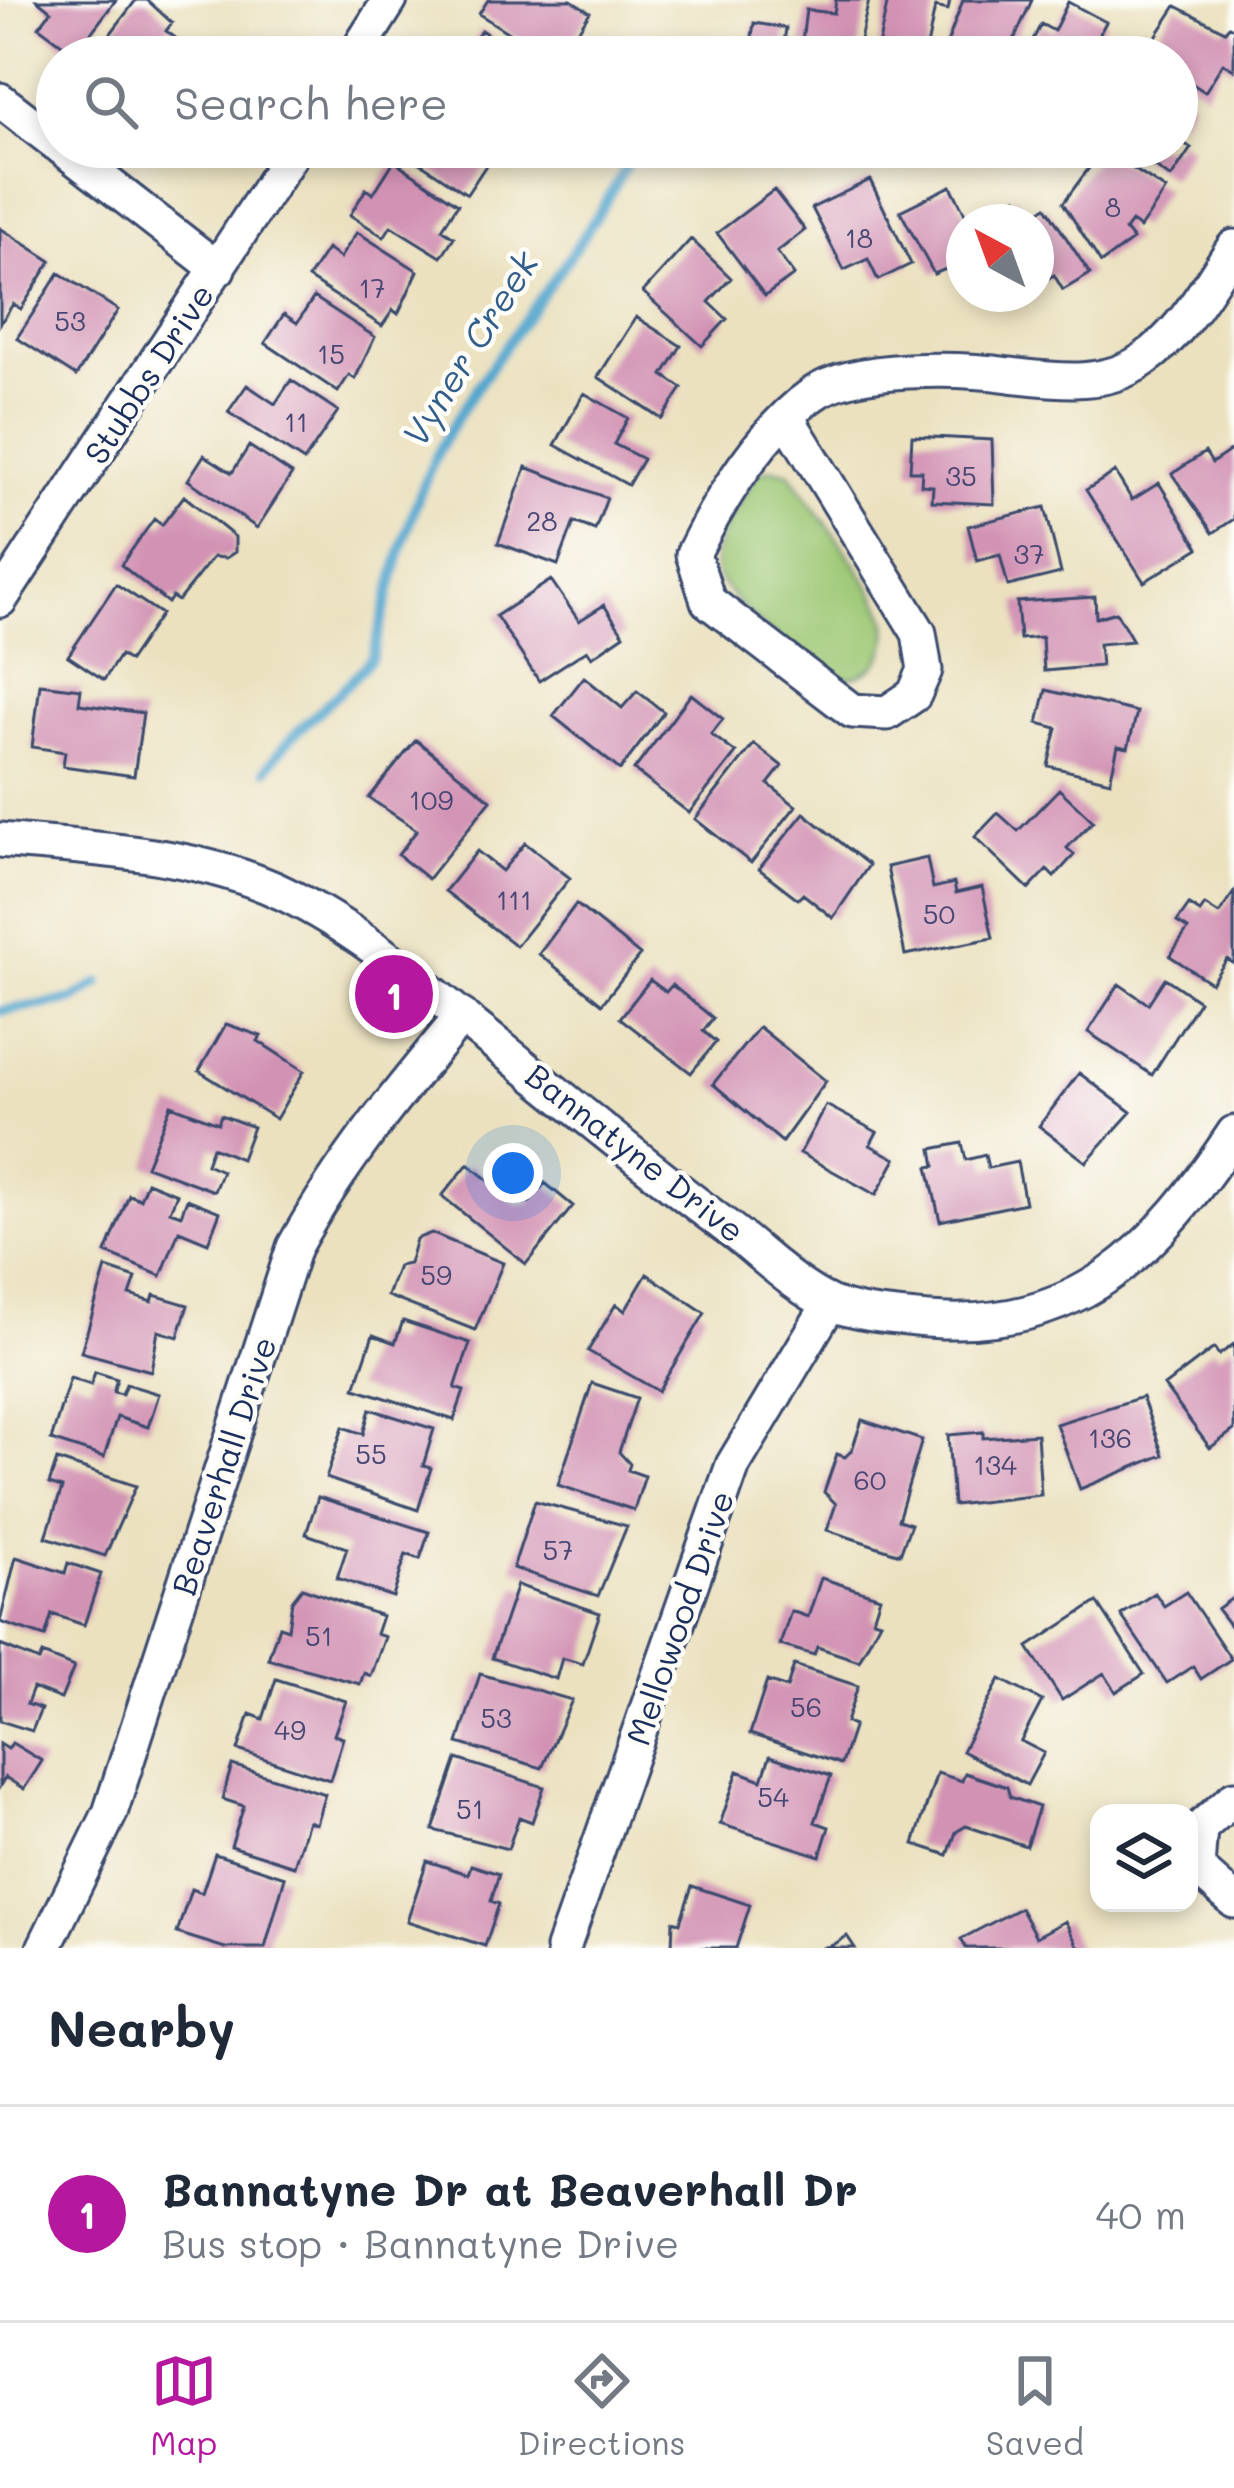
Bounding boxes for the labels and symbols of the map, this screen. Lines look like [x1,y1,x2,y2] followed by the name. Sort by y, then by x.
[1105,189,1121,224] house number: 8
[946,204,1054,312] north arrow
[845,220,873,255] house number: 18
[390,241,549,455] water label: Vyner Creek
[358,270,386,305] house number: 17
[73,275,222,472] street label: Stubbs Drive
[54,303,86,338] house number: 53
[317,336,345,371] house number: 15
[284,404,308,439] house number: 11
[945,458,977,493] house number: 35
[526,503,558,538] house number: 28
[1014,536,1044,571] house number: 37
[409,782,453,817] house number: 109
[496,882,532,917] house number: 111
[923,896,955,931] house number: 50
[355,949,433,1039] pin: 1
[517,1053,754,1252] street label: Bannatyne Drive
[483,1143,543,1203] your location
[420,1257,452,1292] house number: 59
[160,1331,285,1600] street label: Beaverhall Drive
[1088,1420,1132,1455] house number: 136
[355,1436,387,1471] house number: 55
[973,1447,1017,1482] house number: 134
[854,1462,886,1497] house number: 60
[615,1485,742,1750] street label: Mellowood Drive
[543,1532,573,1567] house number: 57
[305,1618,333,1653] house number: 51
[790,1689,822,1724] house number: 56
[480,1700,512,1735] house number: 53
[274,1712,306,1747] house number: 49
[757,1779,789,1814] house number: 54
[456,1791,484,1826] house number: 51

